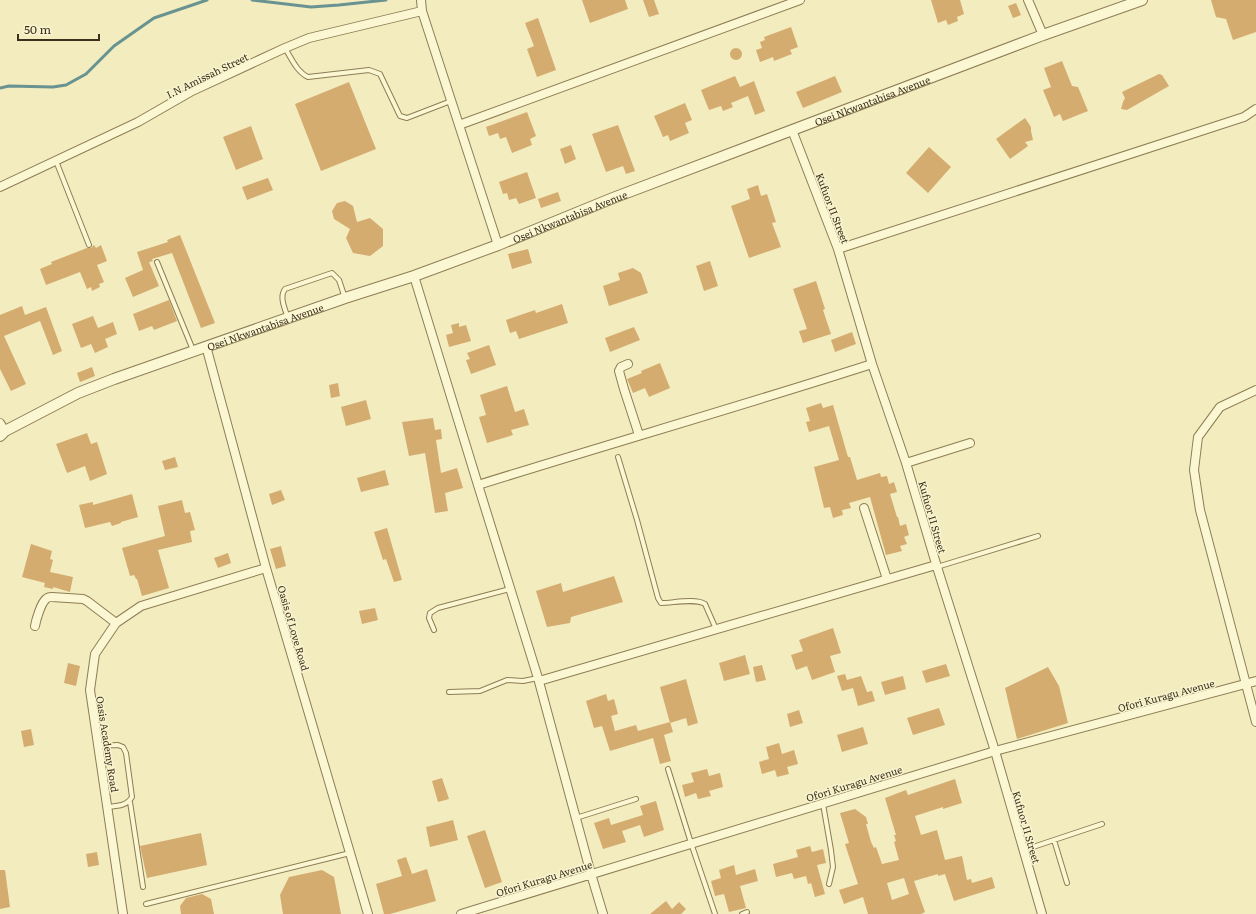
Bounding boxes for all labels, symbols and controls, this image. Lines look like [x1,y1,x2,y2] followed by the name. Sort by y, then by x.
[18,16,99,42] scale bar
[24,20,51,38] text: 50 m
[163,49,251,101] street label: I.N Amissah Street
[812,71,932,129] street label: Osei Nkwantabisa Avenue
[813,170,853,246] street label: Kufuor II Street
[510,186,629,246] street label: Osei Nkwantabisa Avenue
[205,299,325,353] street label: Osei Nkwantabisa Avenue
[915,479,951,555] street label: Kufuor II Street
[275,584,313,672] street label: Oasis of Love Road
[1116,675,1216,715] street label: Ofori Kuragu Avenue
[93,695,123,793] street label: Oasis Academy Road
[804,761,904,805] street label: Ofori Kuragu Avenue
[1009,789,1045,865] street label: Kufuor II Street
[494,856,594,900] street label: Ofori Kuragu Avenue

